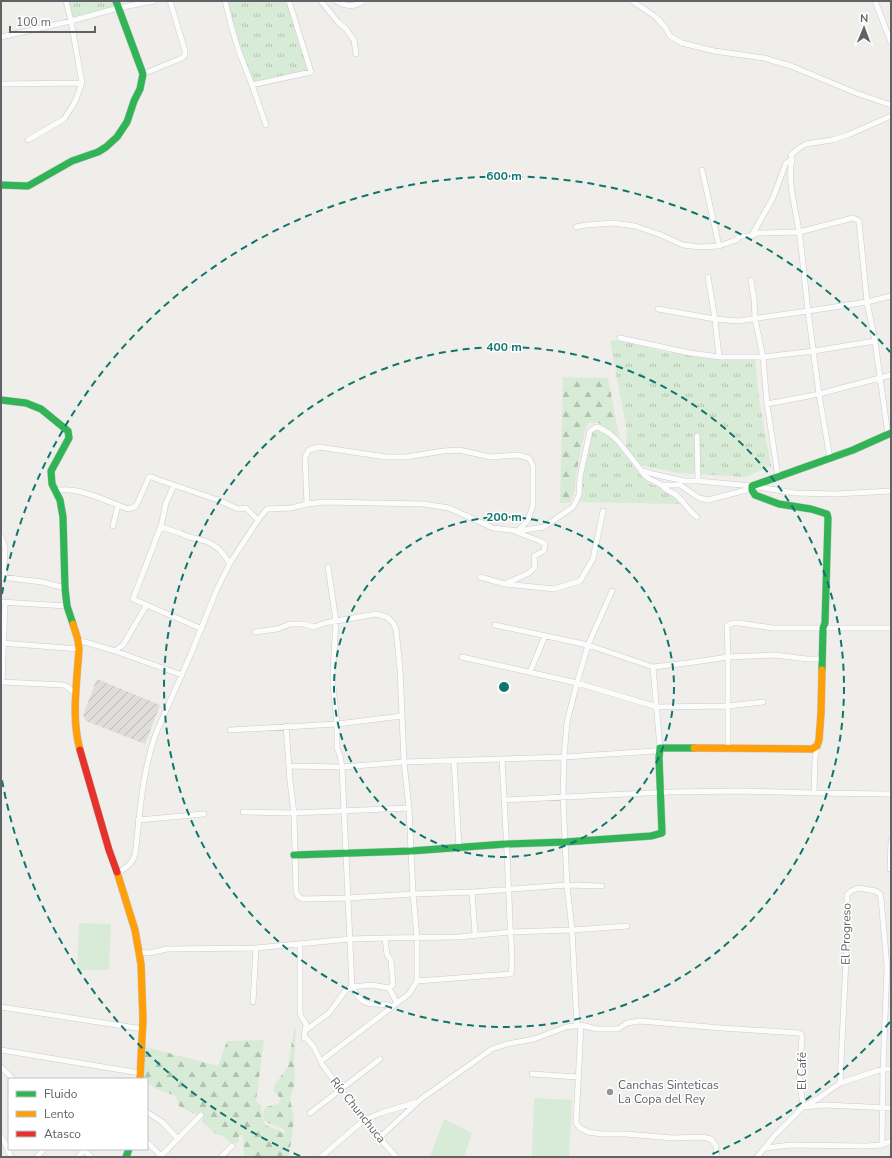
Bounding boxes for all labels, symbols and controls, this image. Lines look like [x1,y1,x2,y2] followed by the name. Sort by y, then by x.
[10,8,95,34] scale bar
[844,8,884,48] north arrow
[860,11,868,26] text: N
[16,14,51,30] text: 100 m
[486,168,522,184] text: 600 m
[486,339,522,355] text: 400 m
[486,509,522,525] text: 200 m
[497,680,511,694] centre of rings
[837,903,855,965] street label: El Progreso
[794,1052,810,1090] street label: El Café
[327,1074,389,1146] street label: Río Chunchuca
[618,1077,719,1107] place label: Canchas Sinteticas La Copa del Rey
[8,1078,148,1150] legend
[44,1086,78,1102] text: Fluido
[605,1087,615,1097] marker: Canchas Sinteticas La Copa del Rey
[44,1106,75,1122] text: Lento
[44,1126,81,1142] text: Atasco

